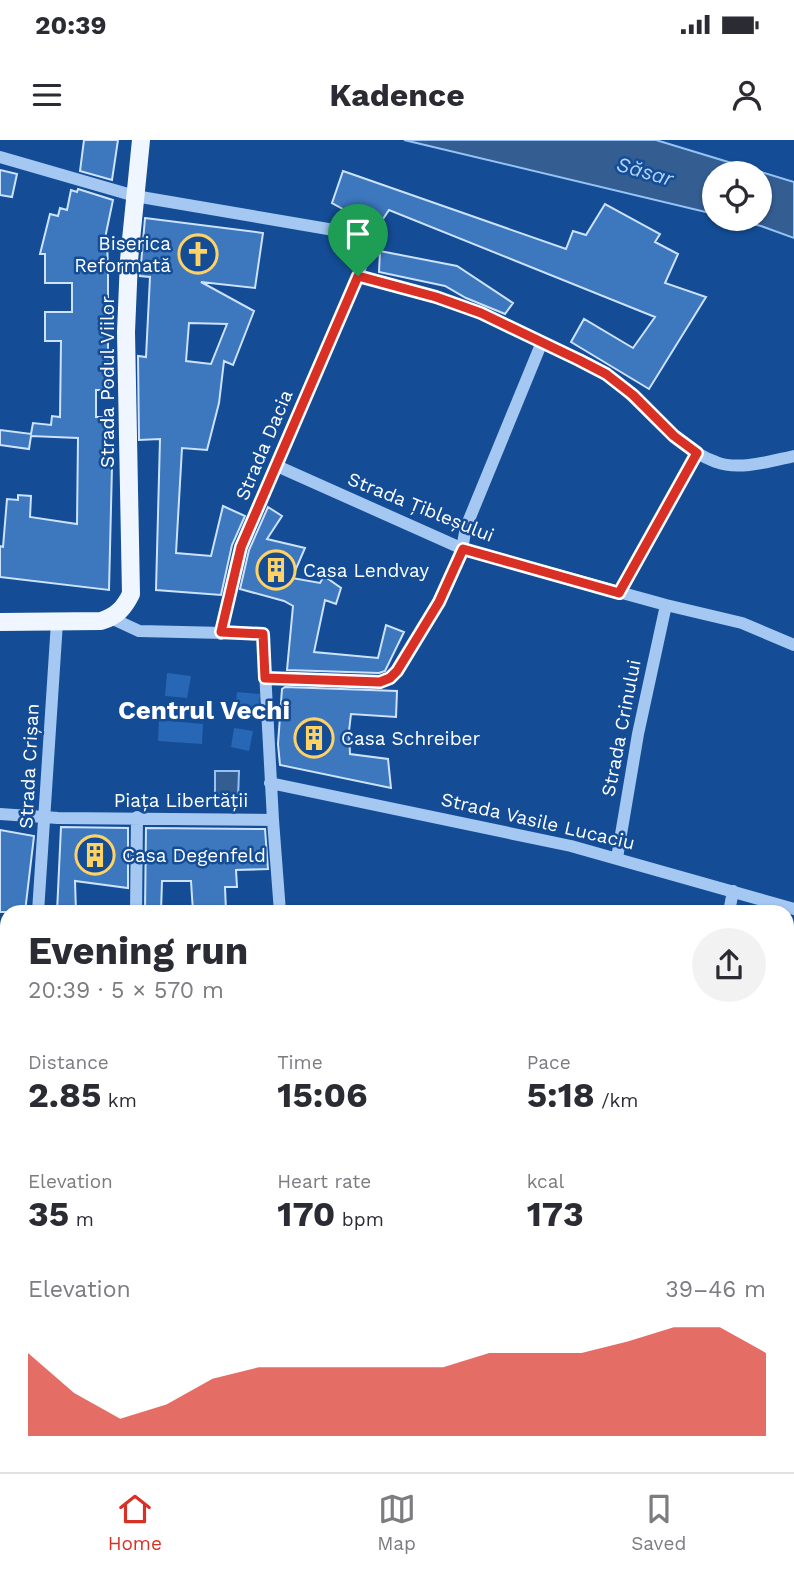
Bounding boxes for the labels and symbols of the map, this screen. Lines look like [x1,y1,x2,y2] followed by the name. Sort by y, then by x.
[614,151,677,191] water label: Săsar
[328,204,388,276] pin
[74,232,171,277] place label: Biserica Reformată
[177,233,219,275] church icon: Biserica Reformată
[96,296,119,468] street label: Strada Podul Viilor
[230,386,298,504] street label: Strada Dacia
[344,467,498,547] street label: Strada Țibleșului
[255,549,297,591] building icon: Casa Lendvay
[303,559,429,582] place label: Casa Lendvay
[596,658,646,798] street label: Strada Crinului
[118,695,290,725] district label: Centrul Vechi
[14,703,44,829] street label: Strada Crișan
[293,717,335,759] building icon: Casa Schreiber
[341,727,481,750] place label: Casa Schreiber
[439,787,637,855] street label: Strada Vasile Lucaciu
[114,789,248,812] street label: Piața Libertății
[74,834,116,876] building icon: Casa Degenfeld
[122,844,266,867] place label: Casa Degenfeld

